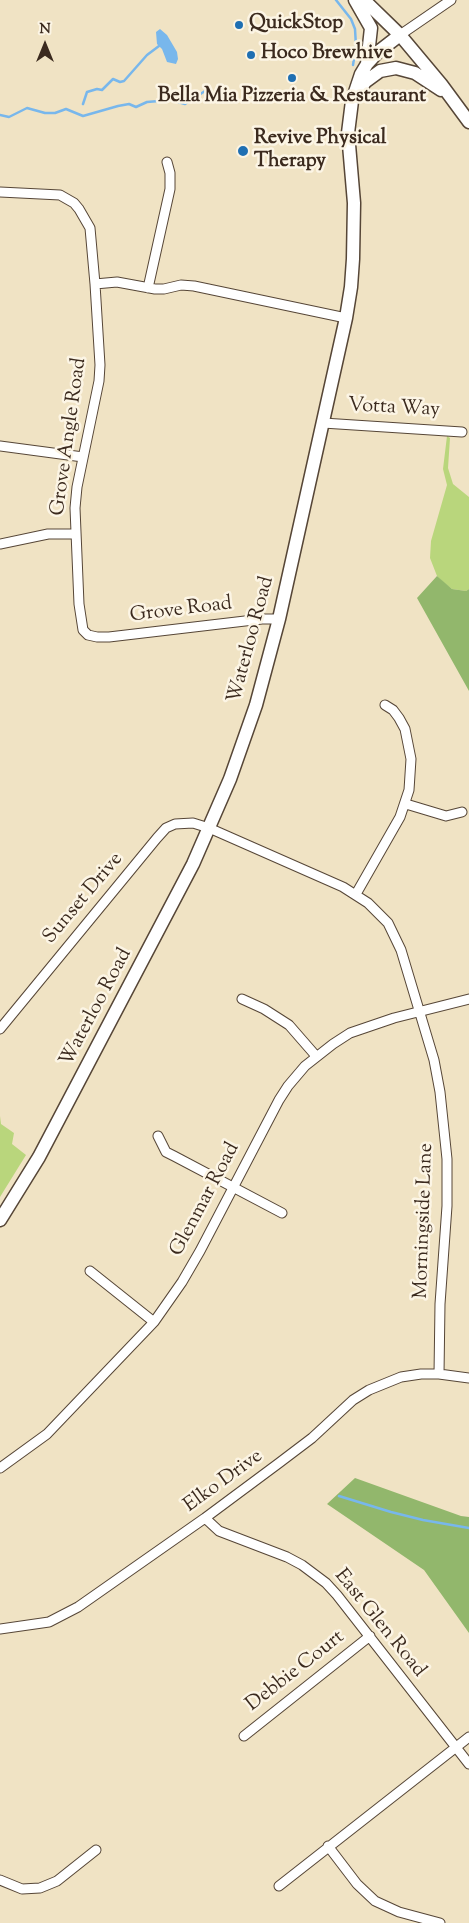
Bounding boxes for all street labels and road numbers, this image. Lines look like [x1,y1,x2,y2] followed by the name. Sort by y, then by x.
[47,356,93,518] street label: Grove Angle Road
[347,395,441,423] street label: Votta Way
[224,574,280,706] street label: Waterloo Road
[129,593,233,629] street label: Grove Road
[39,849,129,949] street label: Sunset Drive
[56,945,138,1071] street label: Waterloo Road
[166,1139,246,1261] street label: Glenmar Road
[410,1143,440,1299] street label: Morningside Lane
[180,1445,268,1519] street label: Elko Drive
[328,1565,430,1683] street label: East Glen Road
[242,1626,350,1718] street label: Debbie Court

